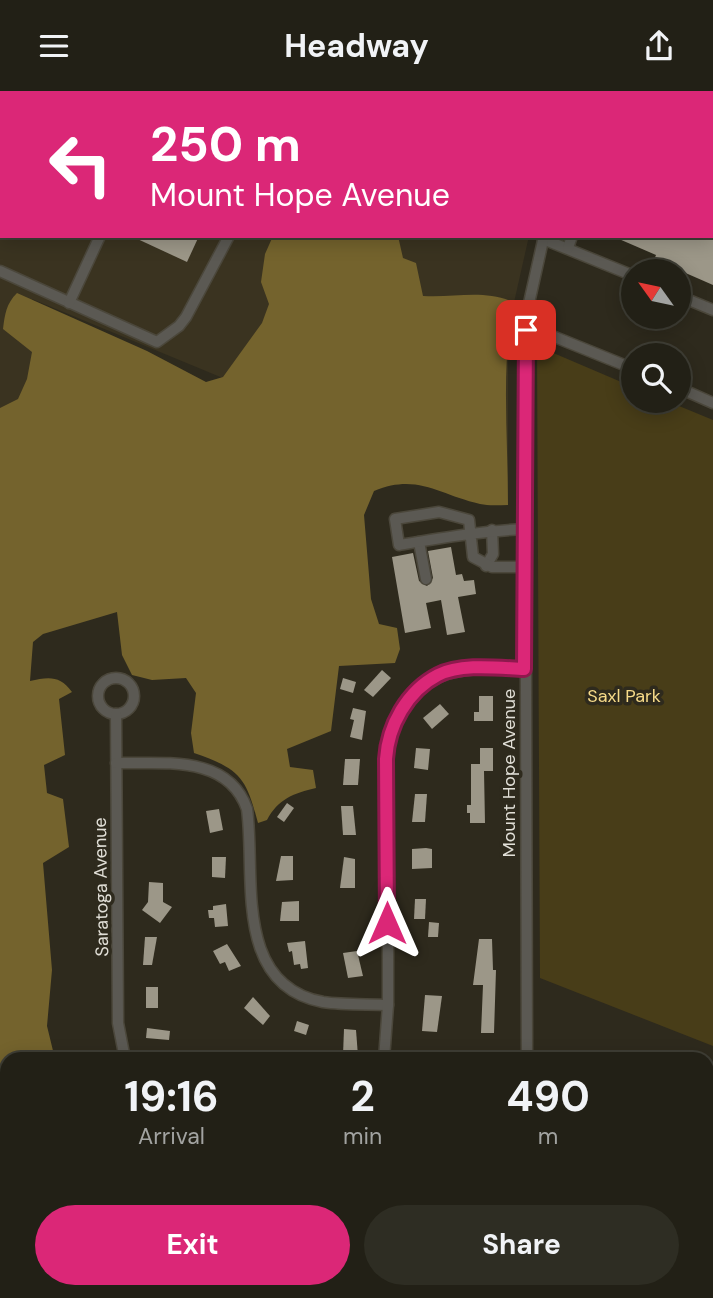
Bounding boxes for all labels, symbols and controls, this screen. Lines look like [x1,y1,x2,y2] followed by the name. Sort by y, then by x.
[284,25,429,67] text: Headway
[35,27,73,65] icon: menu
[640,27,678,65] icon: share
[150,112,301,176] text: 250 m
[35,119,126,210] icon: left
[150,174,450,216] text: Mount Hope Avenue
[621,259,691,329] north arrow
[621,259,691,413] map controls
[496,300,556,360] pin
[507,311,545,349] icon: arrive
[621,343,691,413] button: search
[587,684,661,708] park label: Saxl Park
[497,689,521,857] street label: Mount Hope Avenue
[88,817,114,957] street label: Saratoga Avenue
[350,886,424,960] position arrow
[124,1069,219,1124] text: 19:16
[350,1069,375,1124] text: 2
[506,1069,590,1124] text: 490
[138,1121,205,1151] text: Arrival
[343,1121,382,1151] text: min
[538,1121,558,1151] text: m
[35,1205,350,1285] button: Exit
[364,1205,679,1285] button: Share

